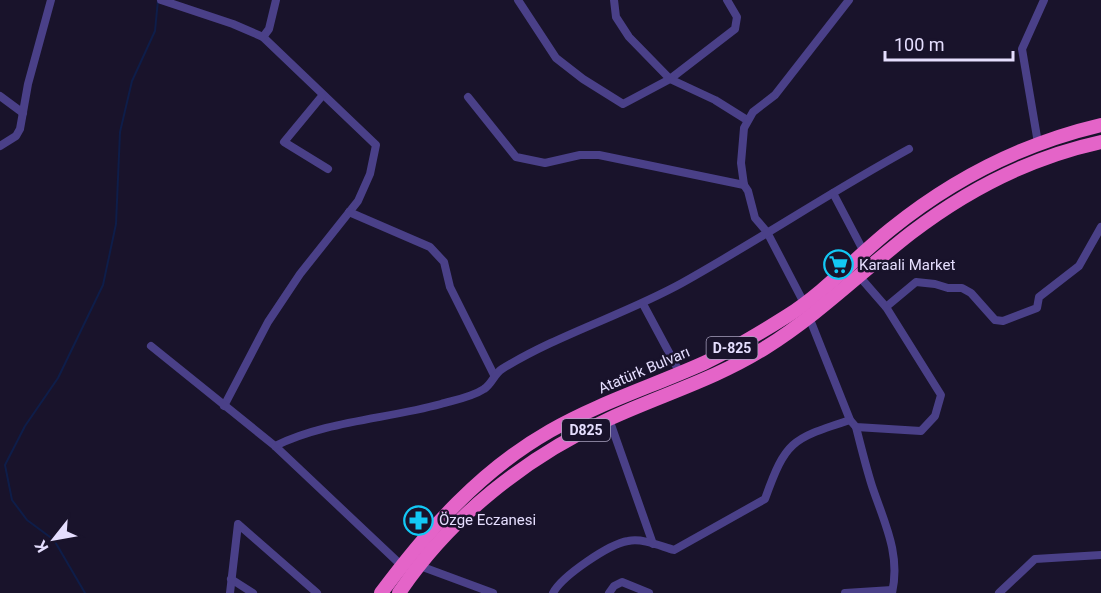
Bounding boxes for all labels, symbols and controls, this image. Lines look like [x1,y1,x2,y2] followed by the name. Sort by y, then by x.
[885,24,1012,62] scale bar
[894,34,945,55] text: 100 m
[822,249,854,281] supermarket icon: Karaali Market
[859,256,955,274] place label: Karaali Market
[706,337,758,359] road number: D-825
[596,343,692,397] street label: Atatürk Bulvarı
[562,419,610,441] road number: D825
[402,504,434,536] pharmacy icon: Özge Eczanesi
[24,509,84,569] north arrow
[439,511,536,529] place label: Özge Eczanesi
[30,537,52,556] text: K

